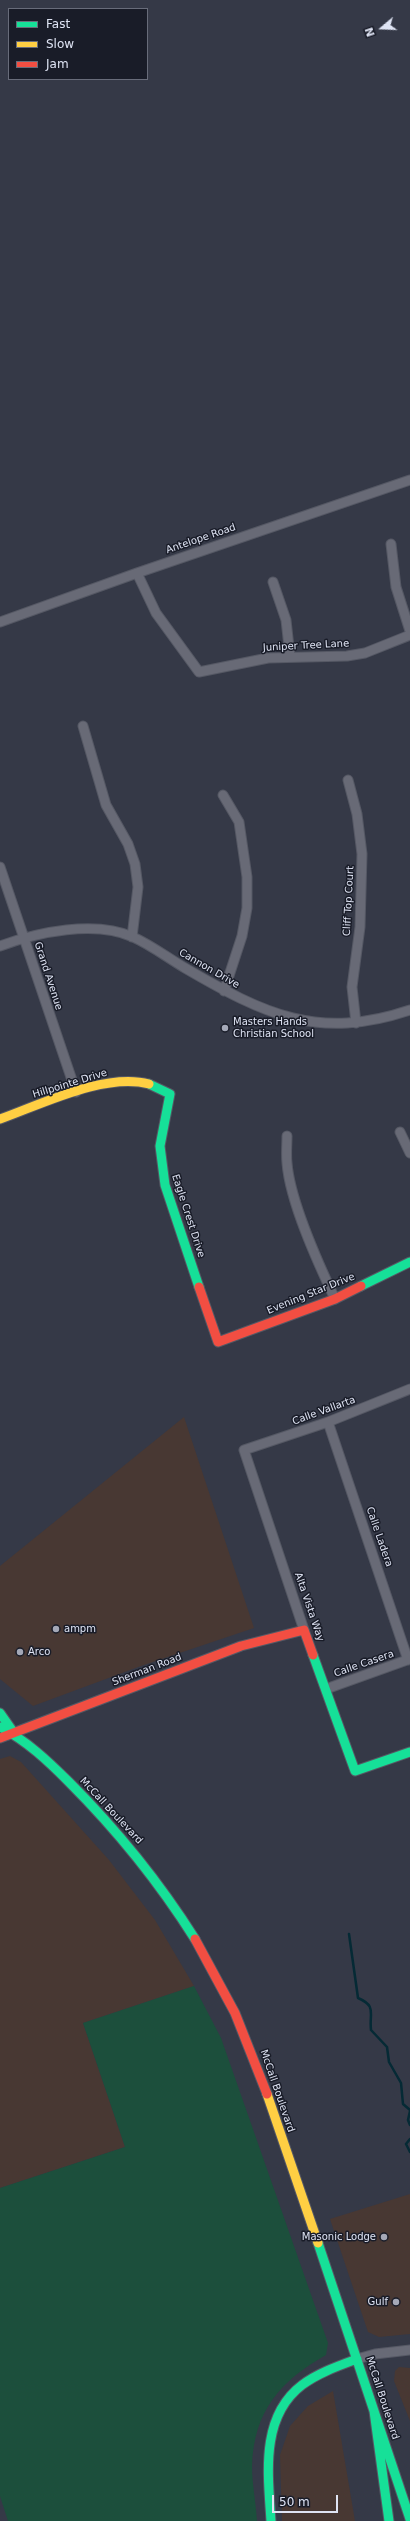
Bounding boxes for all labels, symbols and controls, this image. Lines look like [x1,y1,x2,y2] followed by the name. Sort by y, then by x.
[8,8,148,80] legend
[362,8,402,48] north arrow
[46,17,70,31] text: Fast
[363,26,378,39] text: N
[46,37,74,51] text: Slow
[46,57,69,71] text: Jam
[165,521,237,557] street label: Antelope Road
[263,638,349,654] street label: Juniper Tree Lane
[341,866,357,936] street label: Cliff Top Court
[31,940,65,1012] street label: Grand Avenue
[177,947,241,991] street label: Cannon Drive
[233,1016,314,1040] place label: Masters Hands Christian School
[220,1023,230,1033] marker: Masters Hands Christian School
[31,1067,109,1101] street label: Hillpointe Drive
[169,1173,207,1259] street label: Eagle Crest Drive
[265,1271,357,1317] street label: Evening Star Drive
[291,1394,357,1428] street label: Calle Vallarta
[363,1506,395,1568] street label: Calle Ladera
[292,1571,326,1643] street label: Alta Vista Way
[64,1623,96,1635] place label: ampm
[51,1624,61,1634] marker: ampm
[28,1646,50,1658] place label: Arco
[15,1647,25,1657] marker: Arco
[332,1648,396,1680] street label: Calle Casera
[111,1651,183,1689] street label: Sherman Road
[77,1775,145,1847] street label: McCall Boulevard
[257,2048,297,2134] street label: McCall Boulevard
[302,2231,376,2243] place label: Masonic Lodge
[379,2232,389,2242] marker: Masonic Lodge
[368,2296,388,2308] place label: Gulf
[391,2297,401,2307] marker: Gulf
[363,2355,401,2441] street label: McCall Boulevard
[274,2487,340,2513] scale bar
[279,2495,310,2509] text: 50 m

